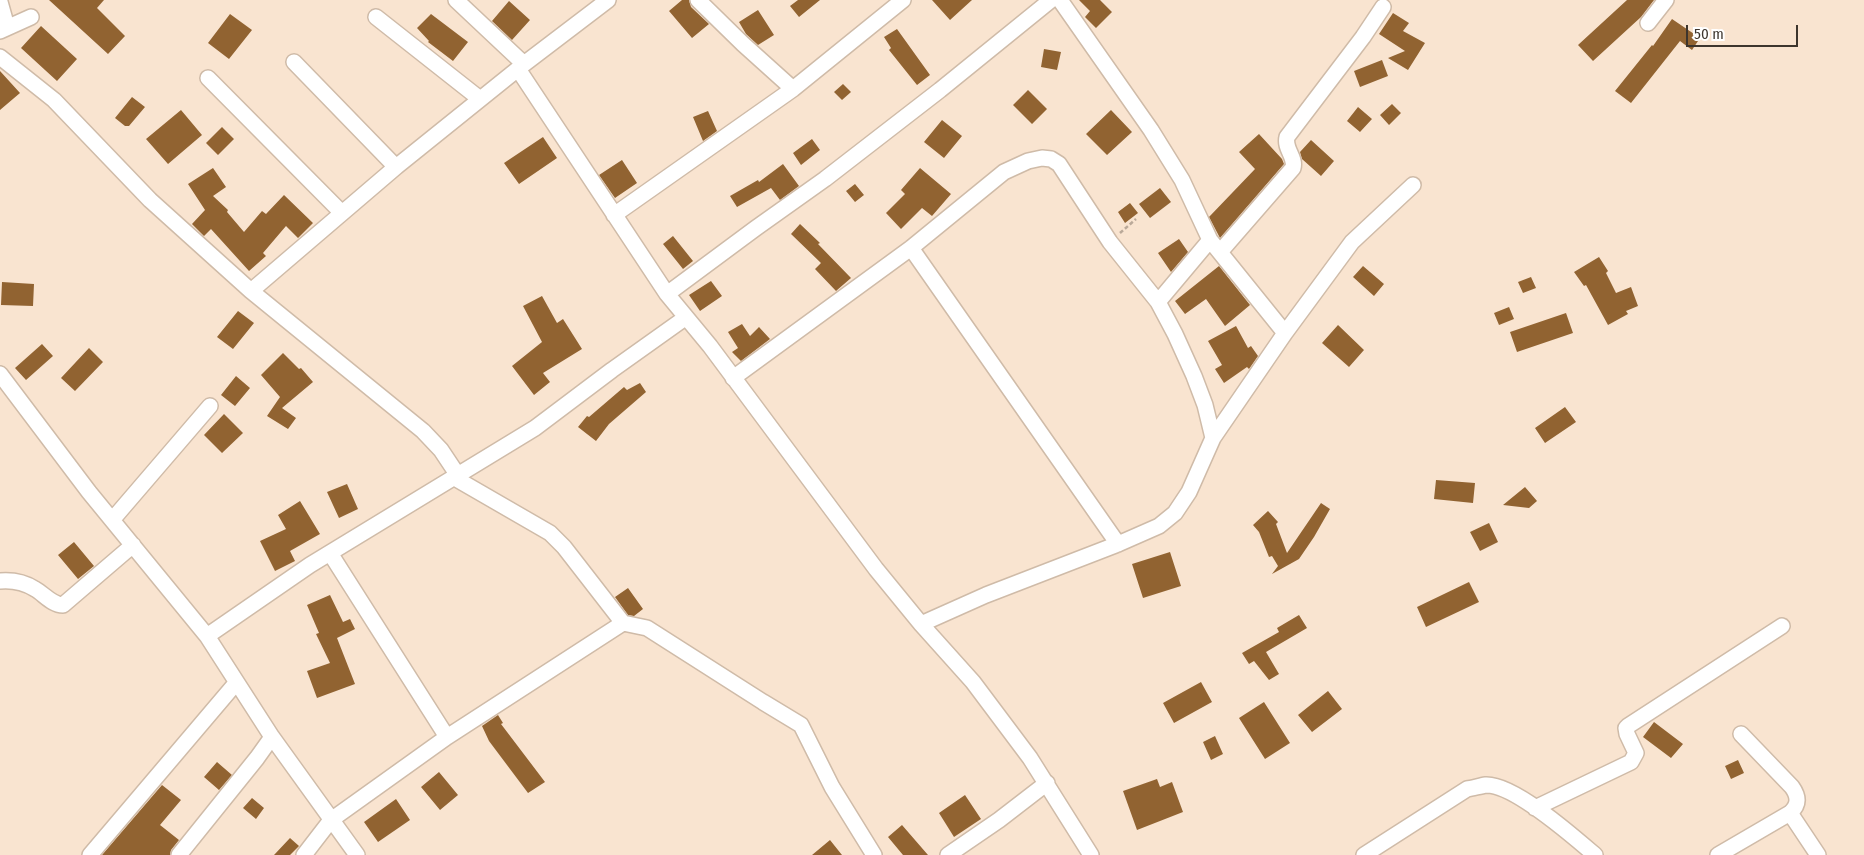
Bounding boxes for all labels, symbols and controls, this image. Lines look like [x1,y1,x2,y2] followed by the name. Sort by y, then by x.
[1689,15,1802,47] scale bar
[1694,25,1724,43] text: 50 m

